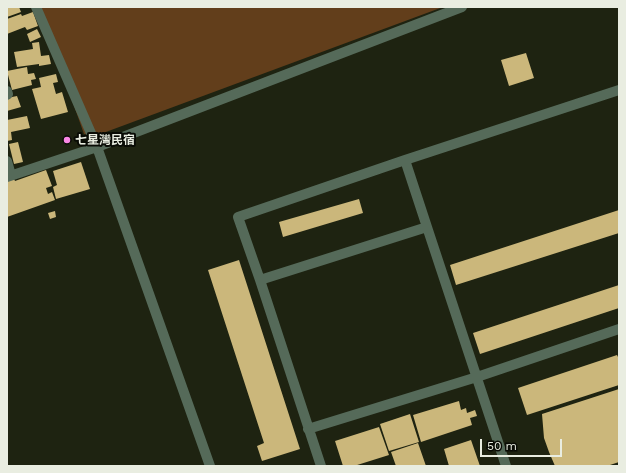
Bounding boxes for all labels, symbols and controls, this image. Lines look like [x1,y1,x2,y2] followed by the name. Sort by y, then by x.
[75,133,135,147] place label: 七星灣民宿
[62,135,72,145] marker: 七星灣民宿
[482,431,564,457] scale bar
[487,439,517,453] text: 50 m

